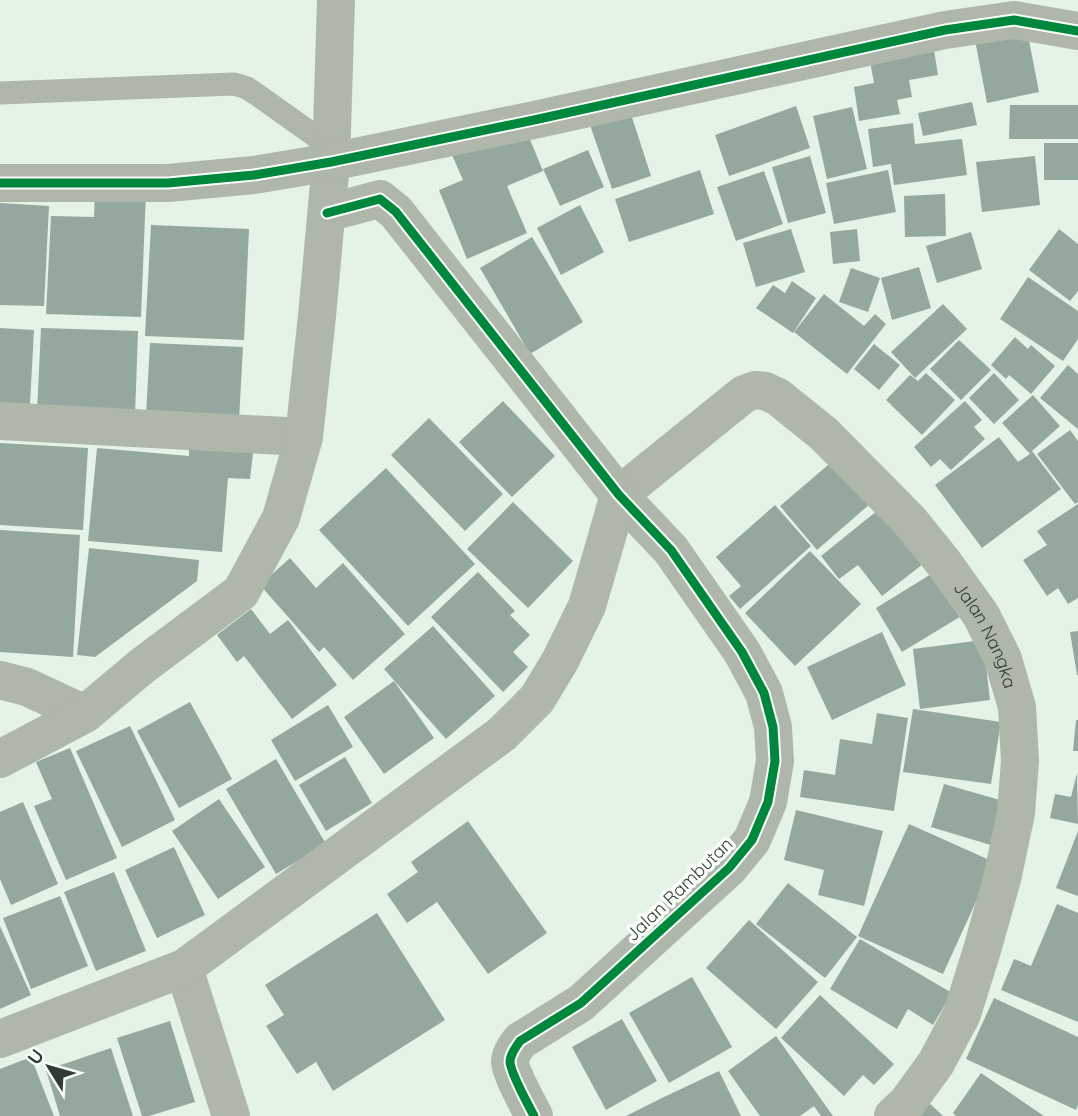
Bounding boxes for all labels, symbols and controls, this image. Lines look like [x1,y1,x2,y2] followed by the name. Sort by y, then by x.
[949,577,1022,691] street label: Jalan Nangka
[621,832,737,946] street label: Jalan Rambutan
[14,1032,84,1102] north arrow
[22,1044,49,1069] text: U

